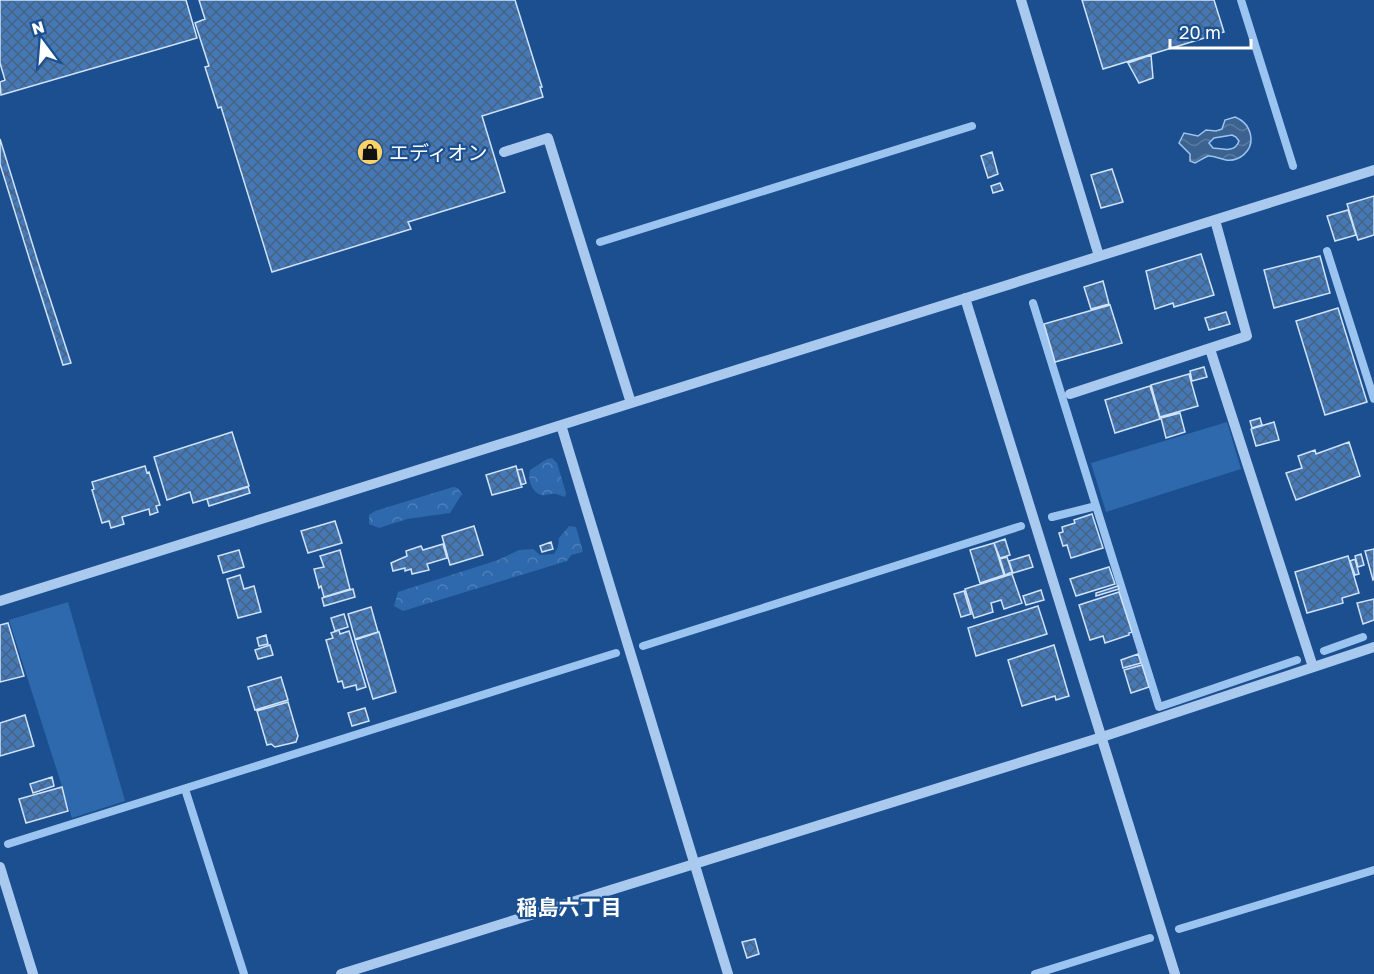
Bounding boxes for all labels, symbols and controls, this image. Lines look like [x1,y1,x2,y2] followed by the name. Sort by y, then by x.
[12,12,72,72] north arrow
[1170,12,1251,50] scale bar
[29,16,46,39] text: N
[1179,21,1221,43] text: 20 m
[355,137,385,167] shop icon: エディオン
[389,140,488,164] place label: エディオン
[517,894,622,920] district label: 稲島六丁目

